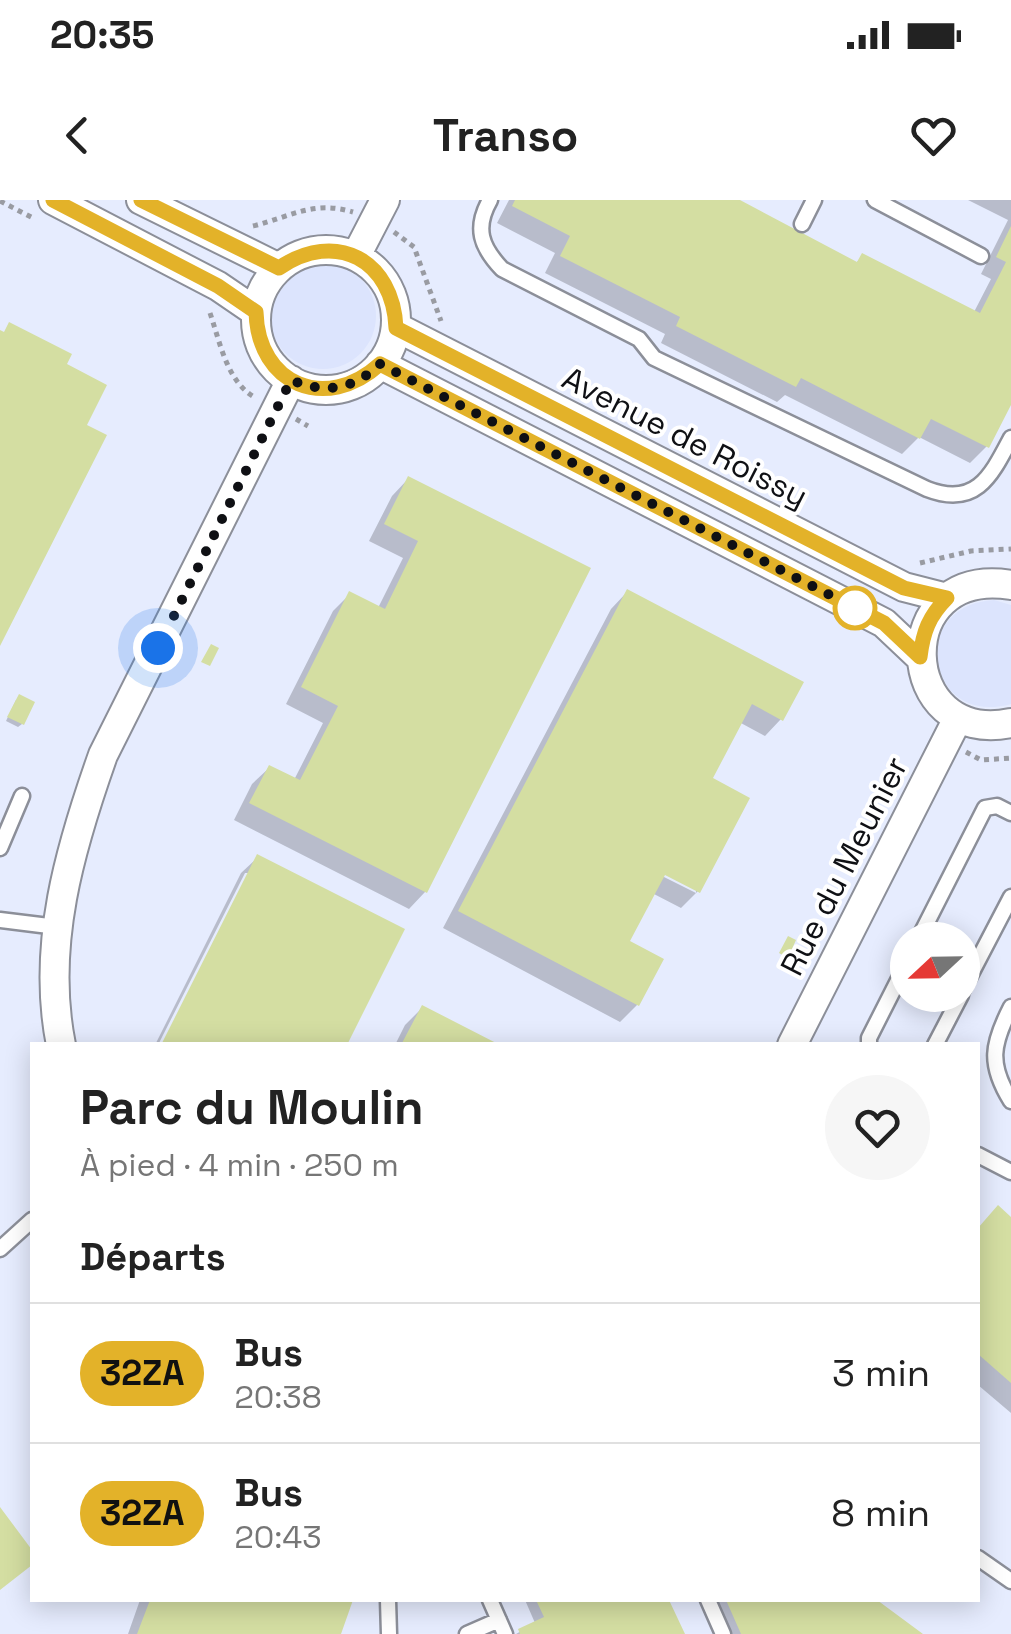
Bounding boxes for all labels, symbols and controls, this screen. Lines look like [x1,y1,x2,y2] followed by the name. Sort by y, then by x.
[50,11,154,59] text: 20:35
[433,107,578,164] text: Transo
[50,108,105,163] icon: back
[906,108,961,163] icon: heart
[556,358,814,516] street label: Avenue de Roissy
[834,587,876,629] unlabelled marker
[133,623,183,673] your location
[772,750,916,982] street label: Rue du Meunier
[890,922,980,1012] north arrow
[890,922,980,1012] map controls
[825,1075,930,1180] button: heart
[80,1077,424,1138] text: Parc du Moulin
[80,1145,399,1185] text: À pied · 4 min · 250 m
[80,1233,226,1281] text: Départs
[234,1329,303,1377] text: Bus
[832,1349,930,1397] text: 3 min
[100,1351,184,1395] text: 32ZA
[234,1377,322,1417] text: 20:38
[234,1469,303,1517] text: Bus
[831,1489,930,1537] text: 8 min
[100,1491,184,1535] text: 32ZA
[234,1517,322,1557] text: 20:43

